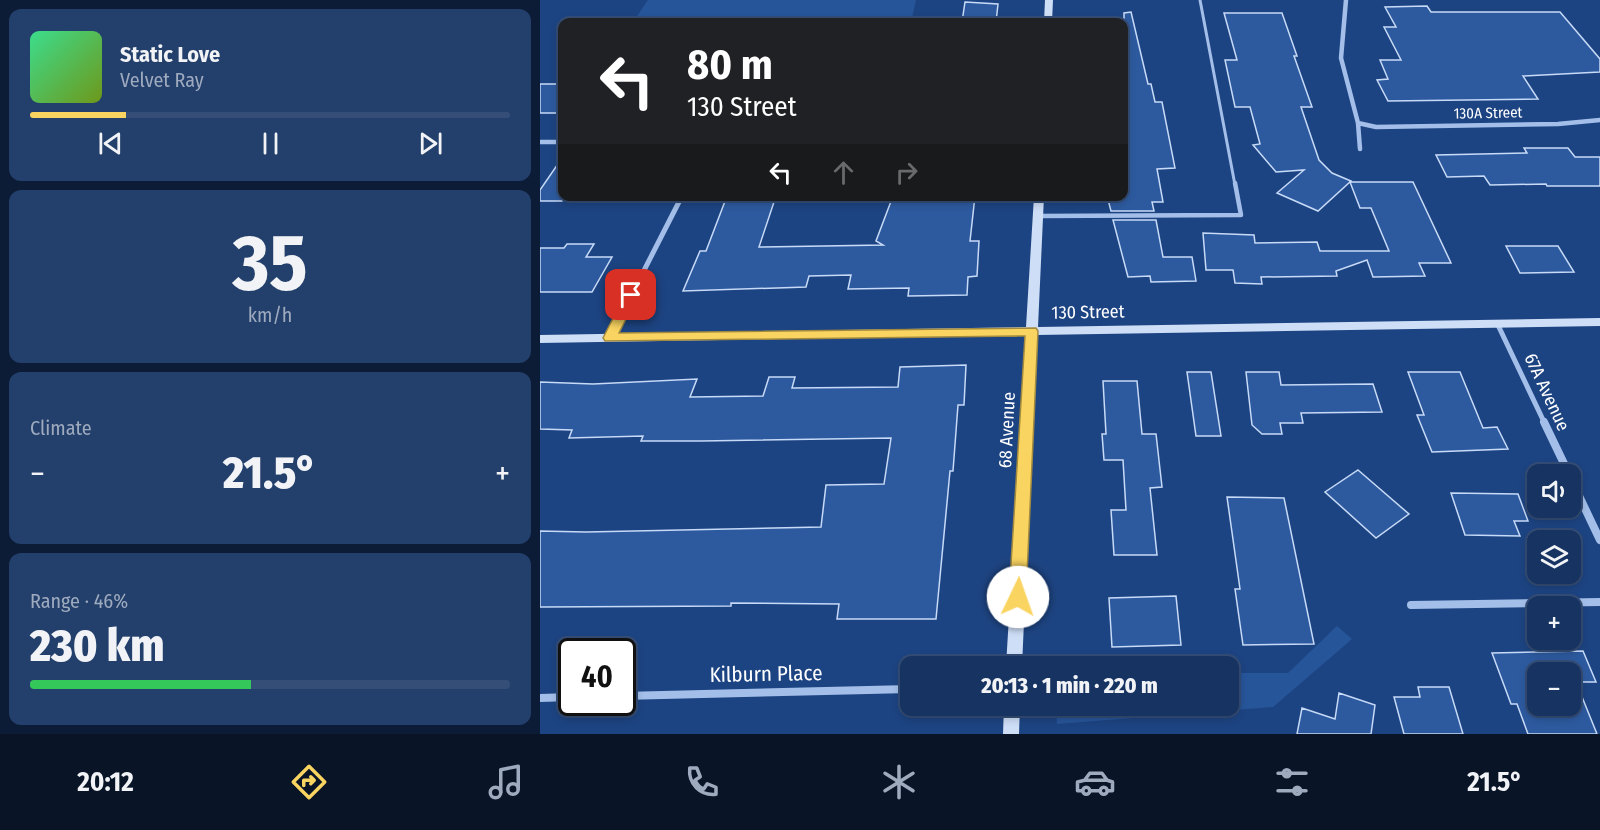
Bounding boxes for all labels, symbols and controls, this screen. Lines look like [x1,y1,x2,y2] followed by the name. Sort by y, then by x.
[687,40,773,90] text: 80 m
[120,41,220,68] text: Static Love
[588,42,666,120] icon: left
[120,68,204,92] text: Velvet Ray
[687,91,797,123] text: 130 Street
[1453,103,1523,123] street label: 130A Street
[94,127,127,160] icon: previous
[254,127,287,160] icon: pause
[414,127,447,160] icon: next
[764,156,797,189] icon: left
[827,156,860,189] icon: ahead
[890,156,923,189] icon: right
[232,217,308,311] text: 35
[605,269,656,320] pin
[614,278,647,311] icon: arrive
[1051,300,1125,324] street label: 130 Street
[248,303,292,327] text: km/h
[1519,350,1575,434] street label: 67A Avenue
[994,391,1020,469] street label: 68 Avenue
[30,416,92,440] text: Climate
[223,446,317,500] text: 21.5°
[30,454,45,494] text: −
[495,454,510,494] text: +
[1527,464,1581,716] map controls
[1527,464,1581,518] button: sound
[1527,530,1581,584] button: layers
[986,565,1050,629] position arrow
[30,589,128,613] text: Range · 46%
[1527,596,1581,650] button: +
[30,619,164,673] text: 230 km
[558,638,636,716] speed limit sign: 40
[709,660,823,688] street label: Kilburn Place
[1527,662,1581,716] button: −
[981,672,1158,699] text: 20:13 · 1 min · 220 m
[288,761,330,803] icon: directions
[485,761,527,803] icon: music
[681,761,723,803] icon: phone
[878,761,920,803] icon: climate
[1074,761,1116,803] icon: car
[1271,761,1313,803] icon: filters
[77,766,134,798] text: 20:12
[1467,766,1523,798] text: 21.5°

